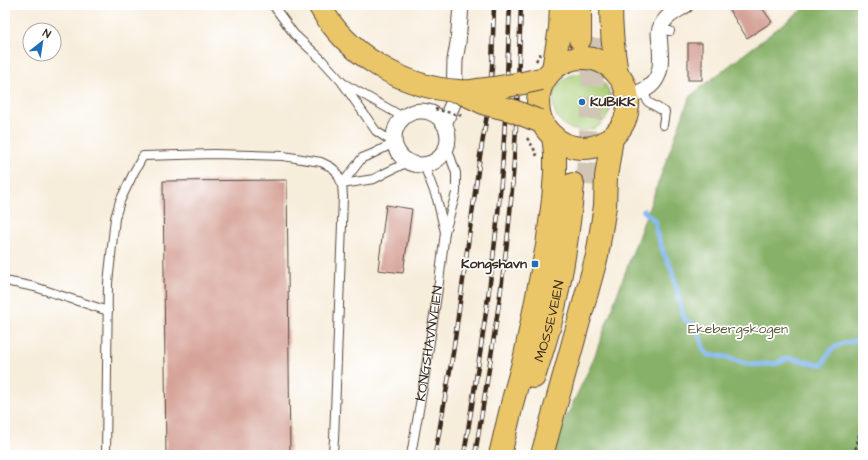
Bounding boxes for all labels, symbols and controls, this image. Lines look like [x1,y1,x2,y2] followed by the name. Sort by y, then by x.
[22,22,62,62] north arrow
[40,26,54,42] text: N
[590,92,636,112] place label: KUBIKK
[577,97,587,107] marker: KUBIKK
[461,254,527,275] place label: Kongshavn
[530,259,540,269] marker: Kongshavn
[529,279,570,364] street label: MOSSEVEIEN
[411,284,448,403] street label: KONGSHAVNVEIEN
[688,319,788,339] park label: Ekebergskogen

